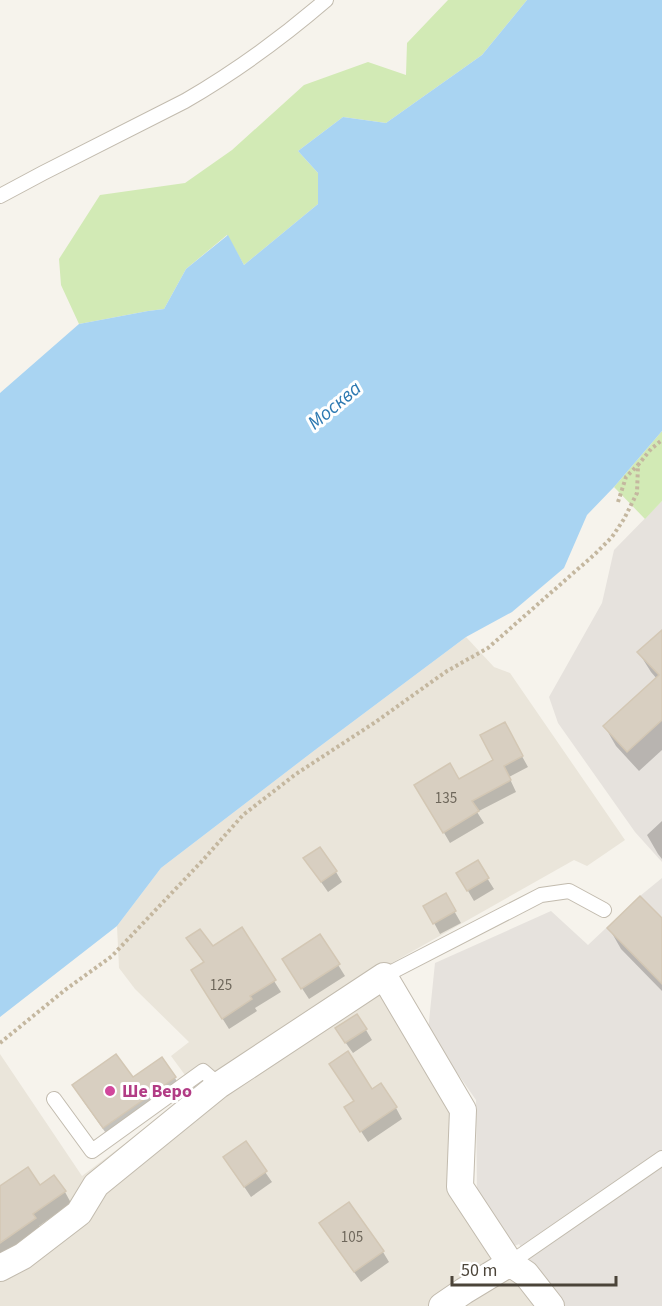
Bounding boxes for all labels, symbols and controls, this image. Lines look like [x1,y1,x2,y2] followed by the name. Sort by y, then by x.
[302,375,368,437] water label: Москва
[435,788,457,809] house number: 135
[210,975,232,996] house number: 125
[122,1079,192,1104] place label: Ше Веро
[103,1084,117,1098] marker: Ше Веро
[341,1227,363,1248] house number: 105
[452,1249,616,1287] scale bar
[461,1258,497,1283] text: 50 m

